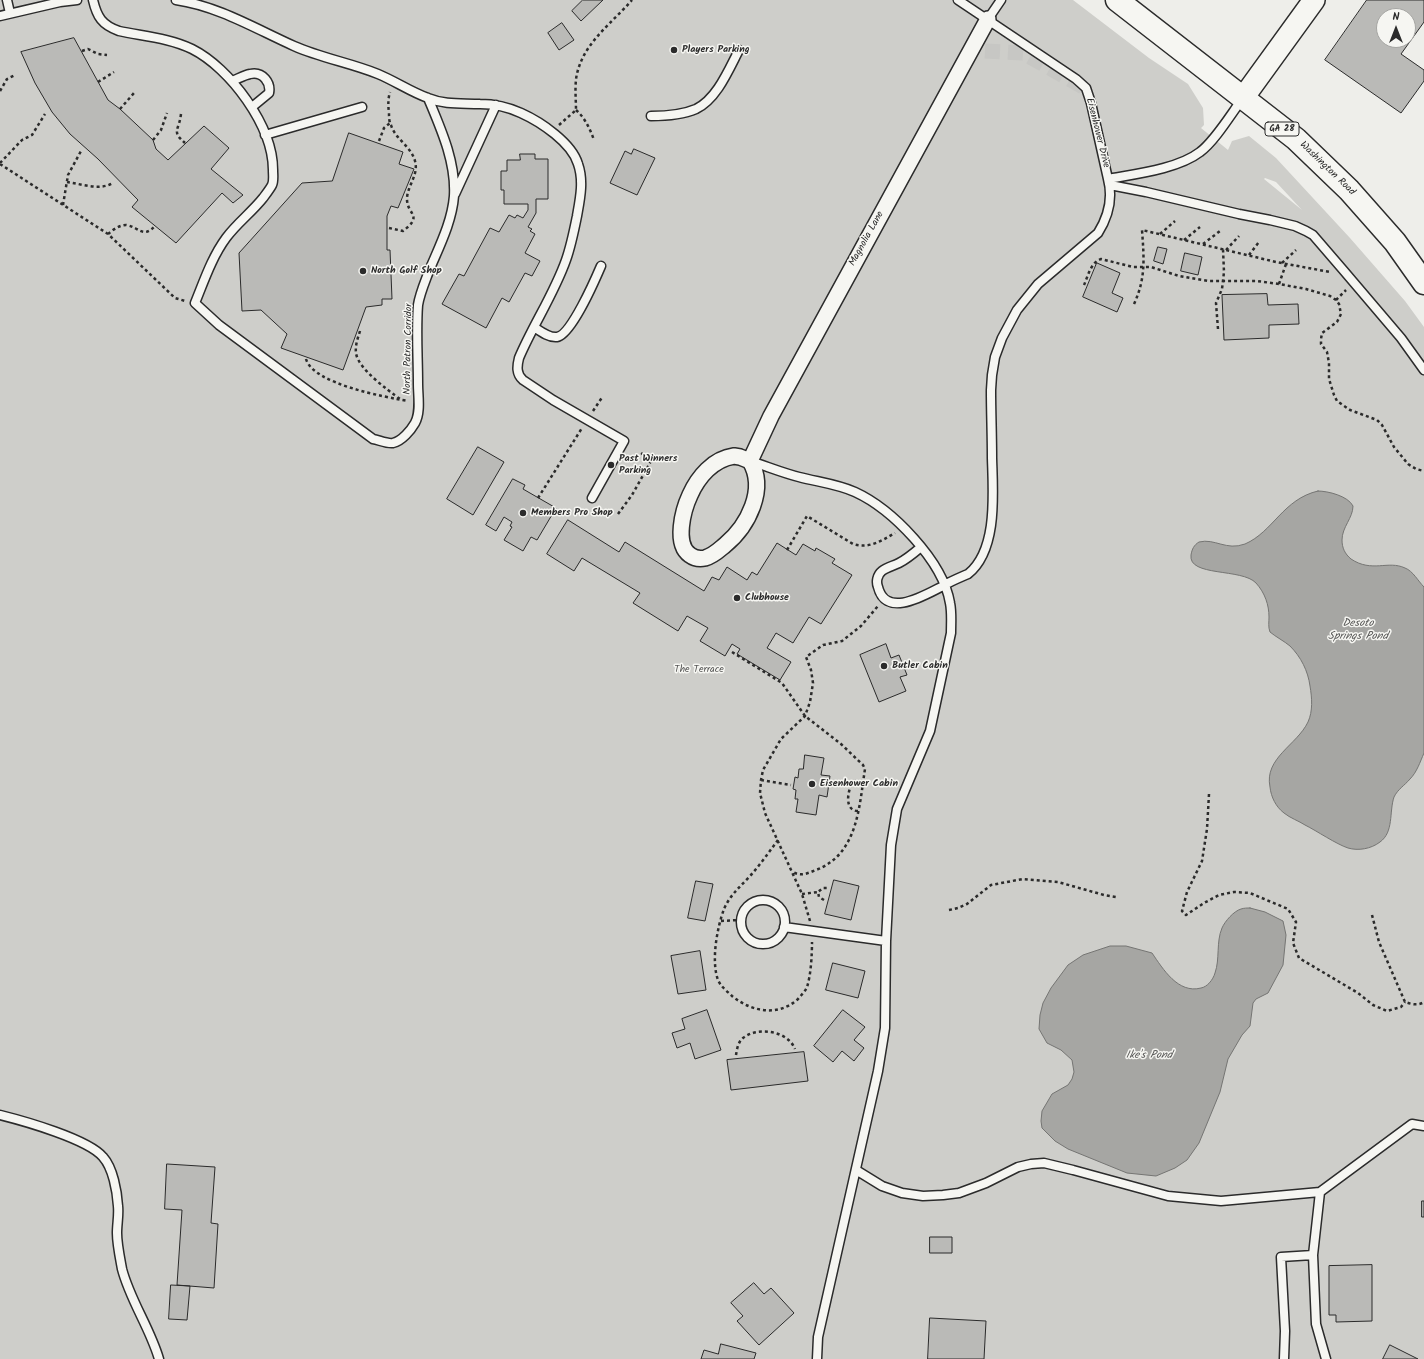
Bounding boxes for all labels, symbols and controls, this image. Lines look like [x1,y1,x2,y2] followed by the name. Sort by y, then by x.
[1376,8,1416,48] north arrow
[1393,8,1399,26] text: N
[682,44,750,56] place label: Players Parking
[669,45,679,55] marker: Players Parking
[1083,97,1111,169] street label: Eisenhower Drive
[1265,122,1299,136] road number: GA 28
[1297,140,1357,198] street label: Washington Road
[847,210,887,268] street label: Magnolia Lane
[371,265,442,277] place label: North Golf Shop
[358,266,368,276] marker: North Golf Shop
[402,303,416,395] street label: North Patron Corridor
[619,453,677,476] place label: Past Winners Parking
[606,460,616,470] marker: Past Winners Parking
[531,507,613,519] place label: Members Pro Shop
[518,508,528,518] marker: Members Pro Shop
[745,592,789,604] place label: Clubhouse
[732,593,742,603] marker: Clubhouse
[1328,617,1388,643] water label: Desoto Springs Pond
[892,660,948,672] place label: Butler Cabin
[879,661,889,671] marker: Butler Cabin
[674,664,724,676] park label: The Terrace
[820,778,898,790] place label: Eisenhower Cabin
[807,779,817,789] marker: Eisenhower Cabin
[1126,1049,1172,1063] water label: Ike's Pond

